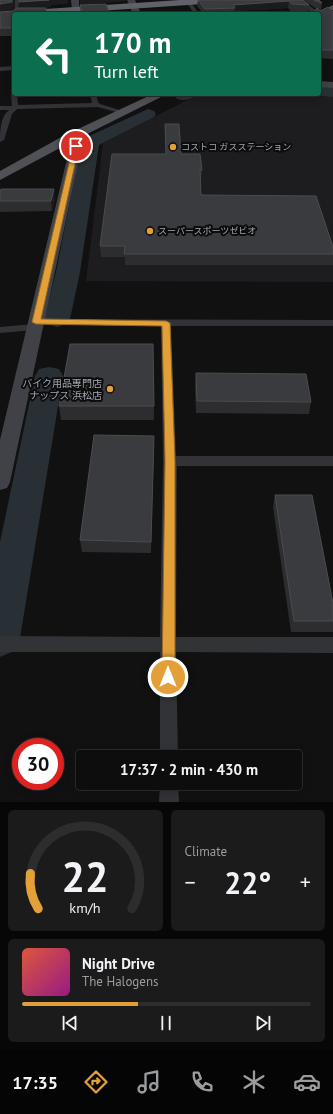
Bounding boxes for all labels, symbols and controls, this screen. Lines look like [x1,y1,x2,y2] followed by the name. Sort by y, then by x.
[94,24,171,61] text: 170 m
[28,28,80,80] icon: left
[94,60,159,83] text: Turn left
[59,129,93,163] pin
[65,135,87,157] icon: arrive
[181,141,291,152] place label: コストコ ガスステーション
[168,142,178,152] marker: コストコ ガスステーション
[158,225,256,236] place label: スーパースポーツゼビオ
[145,226,155,236] marker: スーパースポーツゼビオ
[22,377,102,402] place label: バイク用品専門店 ナップス 浜松店
[105,384,115,394] marker: バイク用品専門店 ナップス 浜松店
[147,656,189,698] position arrow
[12,738,64,790] speed limit sign: 30
[120,760,258,779] text: 17:37 · 2 min · 430 m
[185,843,227,860] text: Climate
[62,849,109,902] text: 22
[224,863,271,902] text: 22°
[185,868,196,896] text: −
[300,868,311,896] text: +
[70,897,101,916] text: km/h
[82,954,155,973] text: Night Drive
[82,973,159,990] text: The Halogens
[59,1012,81,1034] icon: previous
[155,1012,177,1034] icon: pause
[252,1012,274,1034] icon: next
[82,1068,110,1096] icon: directions
[135,1068,163,1096] icon: music
[188,1068,216,1096] icon: phone
[240,1068,268,1096] icon: climate
[293,1068,321,1096] icon: car
[12,1071,58,1094] text: 17:35

